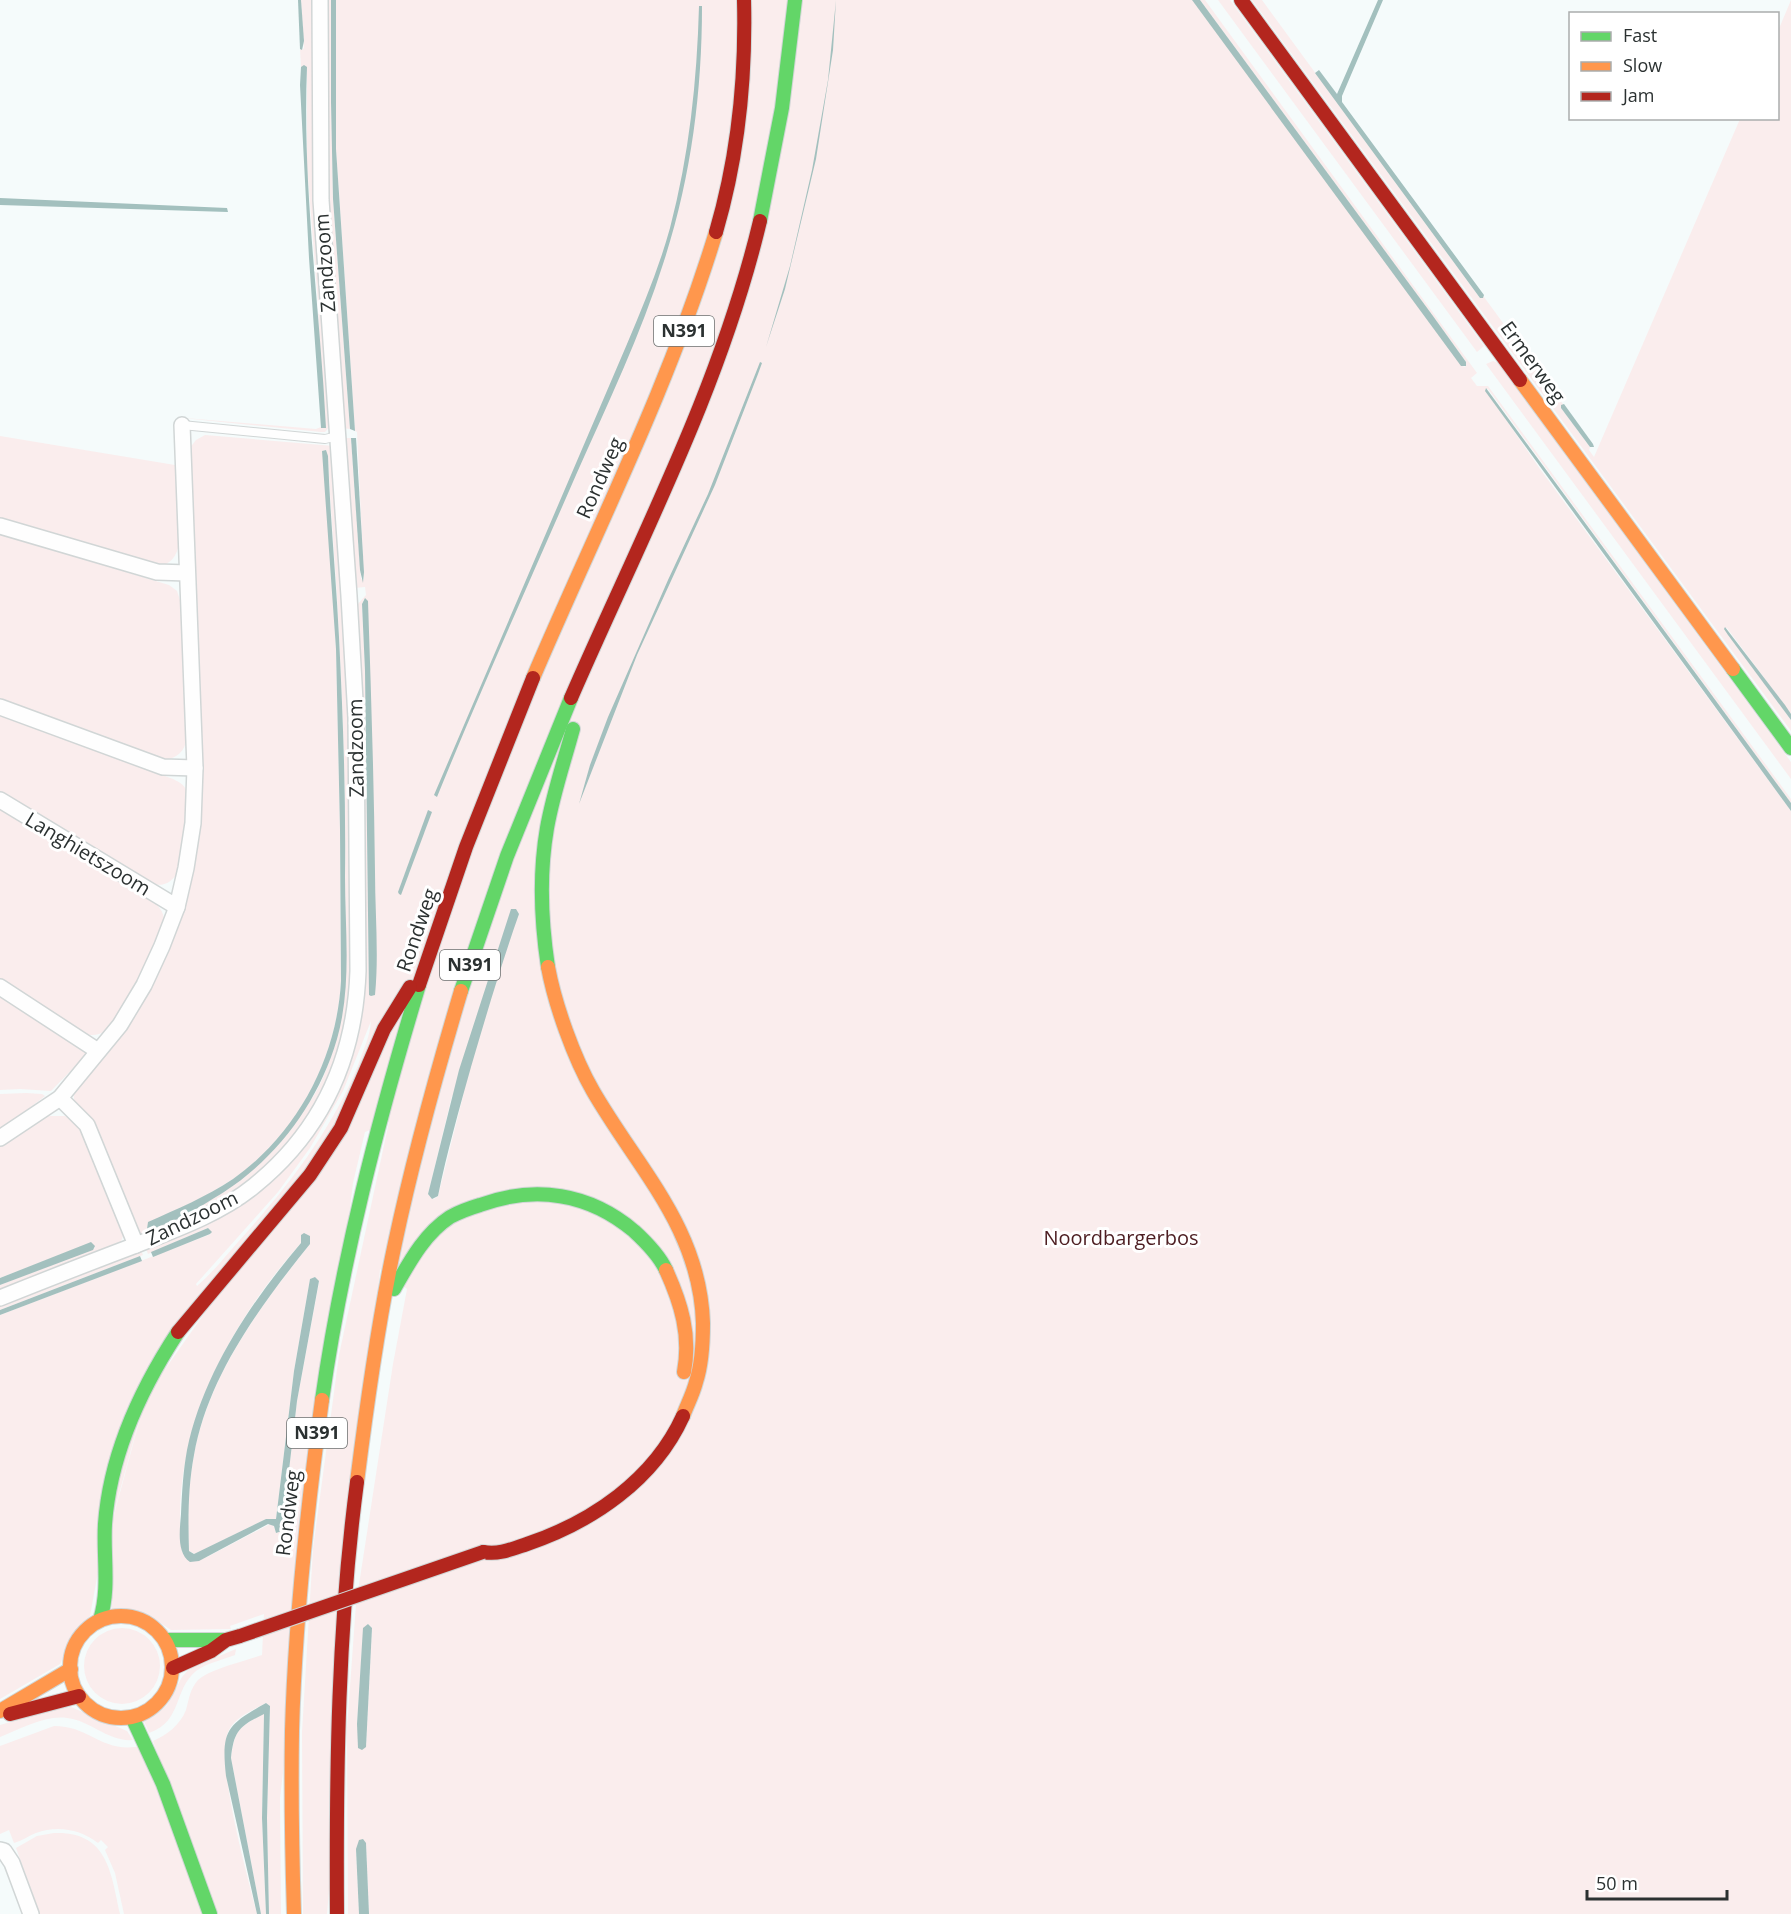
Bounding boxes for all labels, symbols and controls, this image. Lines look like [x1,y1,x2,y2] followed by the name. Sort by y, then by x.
[1569,12,1779,120] legend
[1623,23,1657,47] text: Fast
[1623,53,1662,77] text: Slow
[1621,83,1655,107] text: Jam
[308,213,341,313] street label: Zandzoom
[1495,315,1572,408] street label: Ermerweg
[654,316,714,346] road number: N391
[570,433,630,523] street label: Rondweg
[341,698,370,798] street label: Zandzoom
[21,805,156,902] street label: Langhietszoom
[390,884,443,975] street label: Rondweg
[440,950,500,980] road number: N391
[141,1184,242,1251] street label: Zandzoom
[1043,1224,1199,1251] park label: Noordbargerbos
[287,1418,347,1448] road number: N391
[269,1468,306,1557] street label: Rondweg
[1587,1863,1726,1901] scale bar
[1596,1871,1638,1895] text: 50 m

